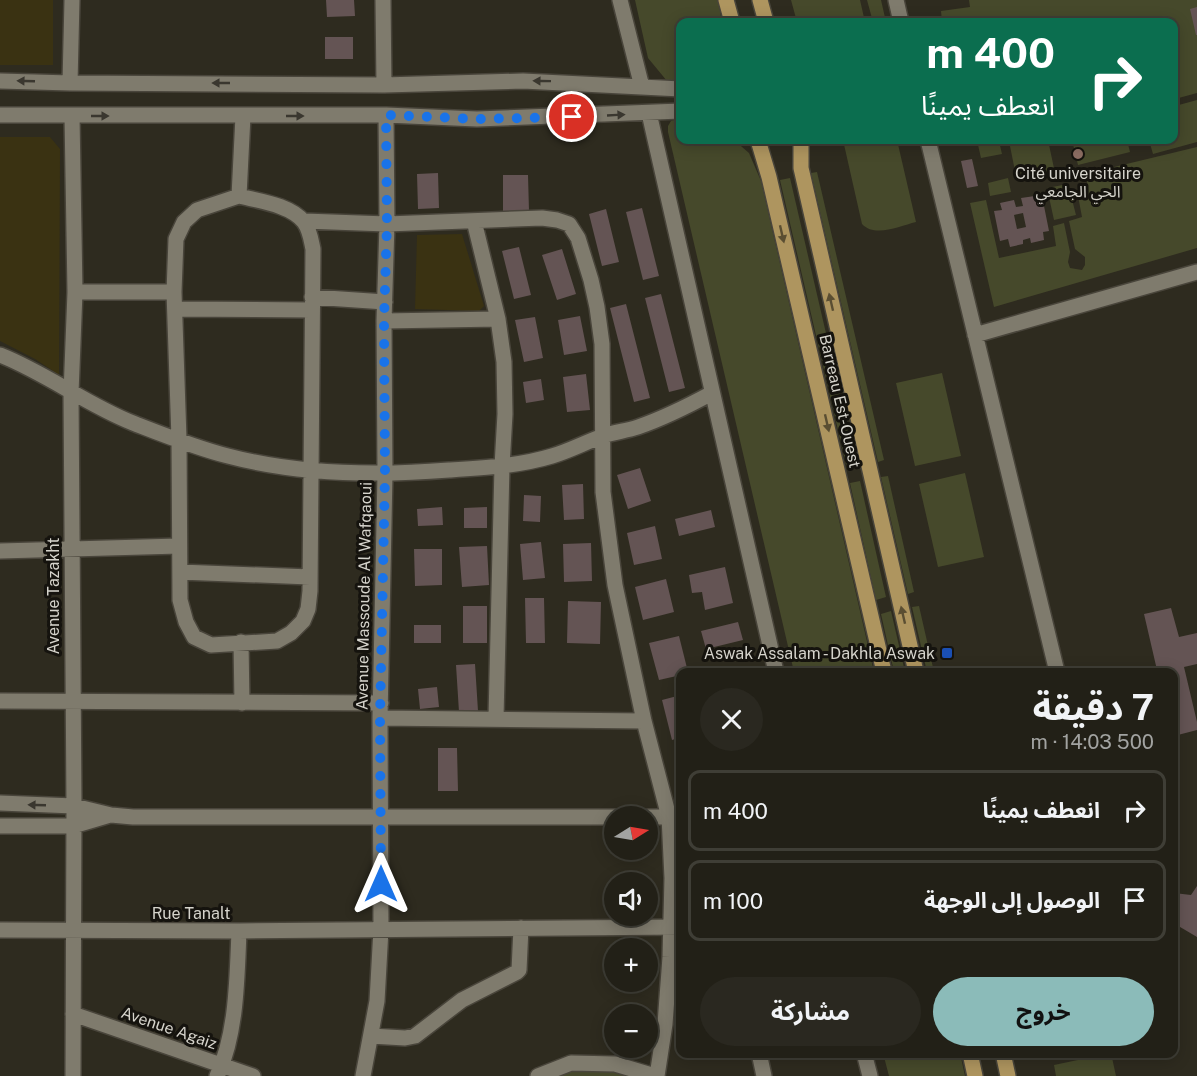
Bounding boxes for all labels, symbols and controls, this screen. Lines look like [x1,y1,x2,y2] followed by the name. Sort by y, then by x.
[926,28,1055,77] text: 400 m
[1076,42,1154,120] icon: right
[532,76,551,86] one-way arrow
[16,77,35,86] one-way arrow
[211,78,230,88] one-way arrow
[921,89,1055,121] text: انعطف يمينًا
[546,91,597,142] pin
[555,100,588,133] icon: arrive
[607,110,626,119] one-way arrow
[91,111,110,121] one-way arrow
[286,111,305,121] one-way arrow
[1071,147,1085,161] marker: Cité universitaire الحي الجامعي
[1015,164,1141,203] place label: Cité universitaire الحي الجامعي
[778,224,788,243] one-way arrow
[826,293,836,311] one-way arrow
[815,332,865,470] street label: Barreau Est-Ouest
[822,414,832,433] one-way arrow
[353,482,375,710] street label: Avenue Massoude Al Wafqaoui
[44,538,63,654] street label: Avenue Tazakht
[898,606,908,624] one-way arrow
[704,644,935,663] place label: Aswak Assalam - Dakhla Aswak
[940,646,954,660] marker: Aswak Assalam - Dakhla Aswak
[1033,686,1154,728] text: 7 دقيقة
[700,688,763,751] button: close
[1031,730,1154,754] text: 500 m · 14:03
[1118,794,1151,827] icon: right
[983,797,1100,823] text: انعطف يمينًا
[703,798,768,824] text: 400 m
[27,800,46,809] one-way arrow
[604,806,658,860] north arrow
[604,806,658,1058] map controls
[349,852,413,916] position arrow
[604,872,658,926] button: sound
[1118,884,1151,917] icon: arrive
[924,887,1100,913] text: الوصول إلى الوجهة
[703,888,763,914] text: 100 m
[152,904,230,923] street label: Rue Tanalt
[604,938,658,992] button: +
[700,977,921,1046] button: مشاركة
[933,977,1154,1046] button: خروج
[119,1003,220,1053] street label: Avenue Agaiz
[604,1004,658,1058] button: −

